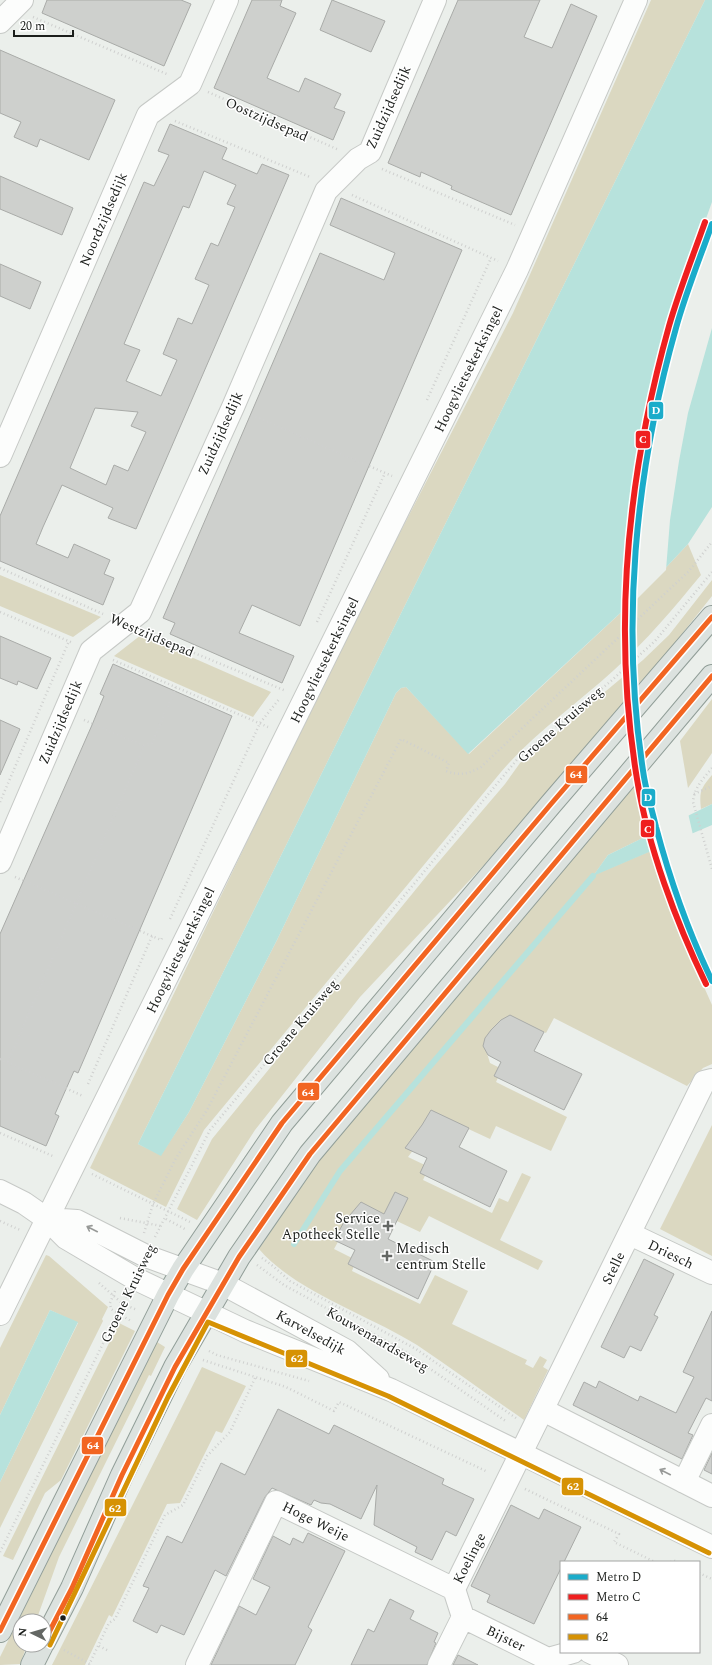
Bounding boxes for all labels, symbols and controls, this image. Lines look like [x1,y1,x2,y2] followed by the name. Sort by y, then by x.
[14,12,73,38] scale bar
[20,17,45,36] text: 20 m
[361,62,416,152] street label: Zuidzijdsedijk
[222,92,312,147] street label: Oostzijdsepad
[74,169,133,269] street label: Noordzijdsedijk
[429,302,508,436] street label: Hoogvlietsekerksingel
[193,388,248,478] street label: Zuidzijdsedijk
[648,401,664,420] line badge: D
[652,402,661,419] text: D
[635,430,651,449] line badge: C
[639,431,647,448] text: C
[285,593,364,727] street label: Hoogvlietsekerksingel
[106,608,197,663] street label: Westzijdsepad
[33,677,88,768] street label: Zuidzijdsedijk
[513,681,608,768] street label: Groene Kruisweg
[565,765,588,784] line badge: 64
[570,766,583,783] text: 64
[641,788,656,807] line badge: D
[644,789,653,806] text: D
[640,819,655,838] line badge: C
[644,821,652,838] text: C
[141,883,220,1017] street label: Hoogvlietsekerksingel
[258,974,343,1070] street label: Groene Kruisweg
[297,1082,320,1101] line badge: 64
[302,1084,315,1101] text: 64
[282,1208,380,1245] place label: Service Apotheek Stelle
[383,1221,393,1231] marker: Service Apotheek Stelle
[86,1224,98,1232] one-way arrow
[644,1234,697,1275] street label: Driesch
[396,1238,486,1275] place label: Medisch centrum Stelle
[95,1240,162,1346] street label: Groene Kruisweg
[596,1248,631,1288] street label: Stelle
[381,1250,393,1262] marker: Medisch centrum Stelle
[323,1301,433,1377] street label: Kouwenaardseweg
[272,1305,350,1360] street label: Karvelsedijk
[285,1349,308,1368] line badge: 62
[291,1350,303,1367] text: 62
[81,1436,104,1455] line badge: 64
[87,1437,100,1454] text: 64
[659,1468,671,1475] one-way arrow
[561,1477,584,1496] line badge: 62
[567,1478,579,1495] text: 62
[279,1496,353,1547] street label: Hoge Weije
[104,1498,127,1517] line badge: 62
[109,1500,121,1517] text: 62
[448,1529,491,1588] street label: Koelinge
[560,1561,700,1653] legend
[596,1568,641,1587] text: Metro D
[596,1588,641,1607] text: Metro C
[596,1608,608,1627] text: 64
[12,1613,52,1653] north arrow
[58,1613,68,1623] unlabelled marker
[483,1620,529,1657] street label: Bijster
[14,1627,31,1637] text: N
[596,1628,608,1647] text: 62

